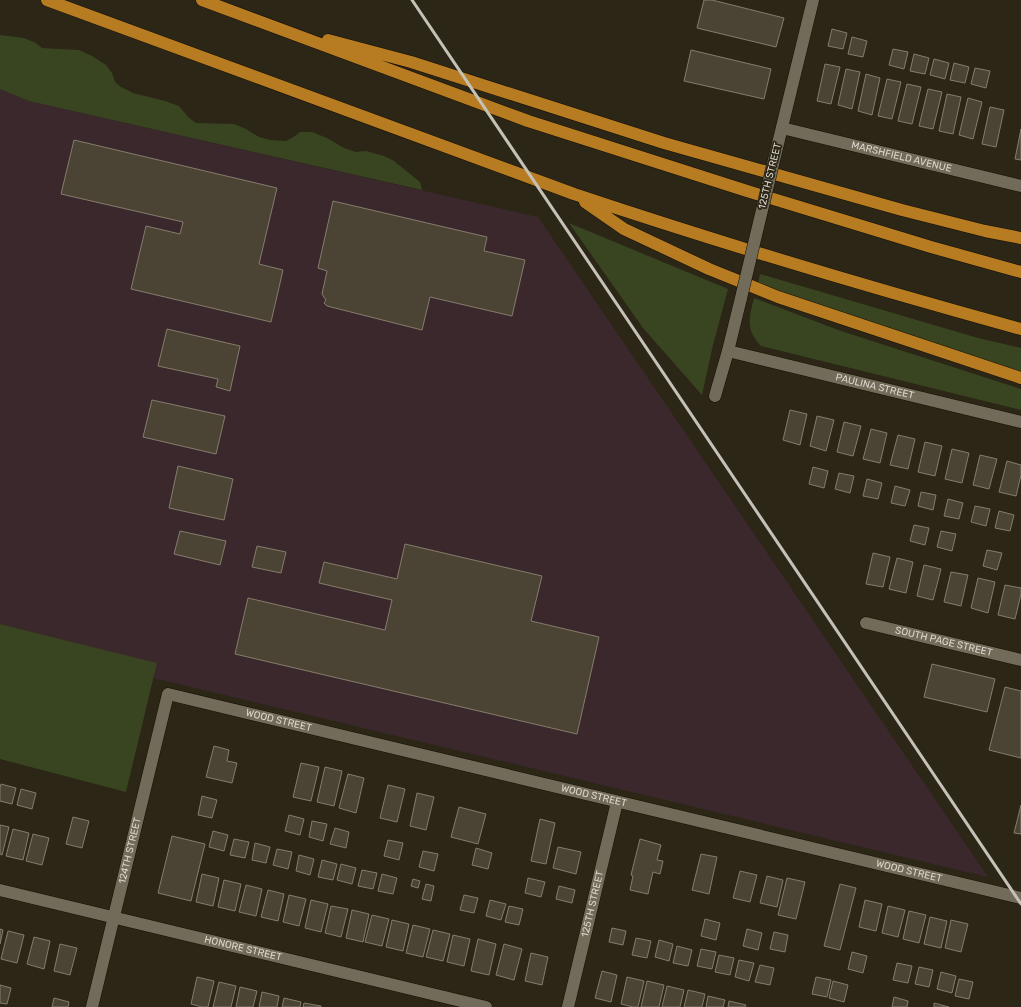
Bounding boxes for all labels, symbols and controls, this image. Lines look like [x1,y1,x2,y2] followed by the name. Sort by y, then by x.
[850,139,953,175] street label: MARSHFIELD AVENUE
[756,141,784,210] street label: 125TH STREET
[834,371,915,402] street label: PAULINA STREET
[894,624,994,659] street label: SOUTH PAGE STREET
[245,707,313,734] street label: WOOD STREET
[560,782,628,810] street label: WOOD STREET
[116,816,144,885] street label: 124TH STREET
[875,858,943,885] street label: WOOD STREET
[579,869,606,938] street label: 125TH STREET
[203,933,283,964] street label: HONORE STREET

